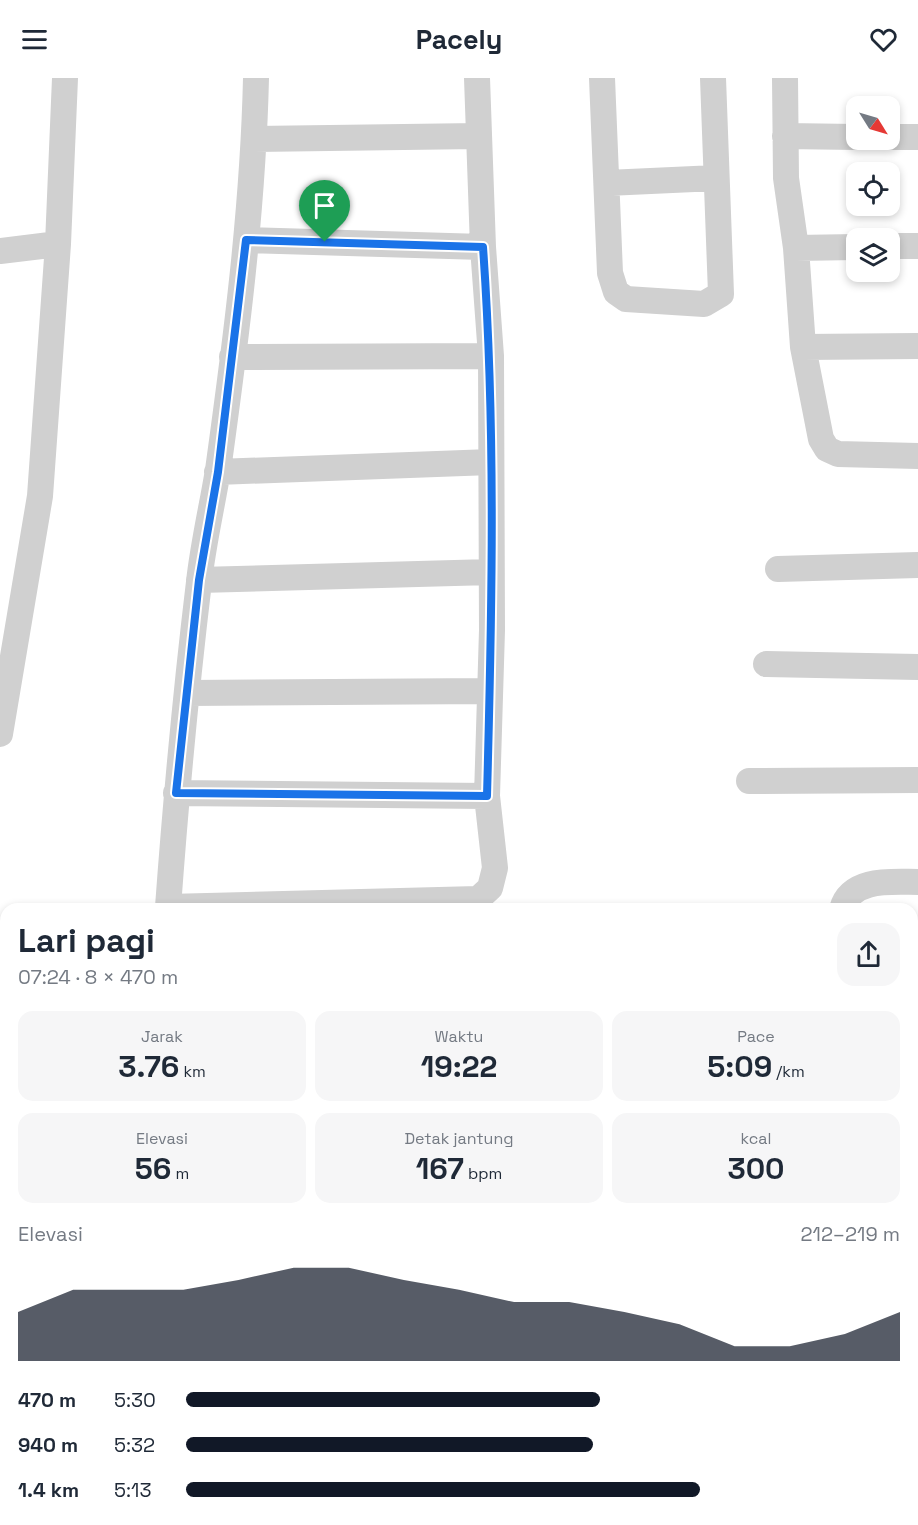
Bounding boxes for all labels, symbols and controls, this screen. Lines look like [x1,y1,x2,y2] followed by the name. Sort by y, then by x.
[416,22,502,57] text: Pacely
[18,23,51,56] icon: menu
[867,23,900,56] icon: heart
[846,96,900,150] north arrow
[846,96,900,282] map controls
[846,162,900,216] button: locate
[299,180,350,242] pin
[308,189,341,222] icon: arrive
[846,228,900,282] button: layers
[18,920,155,962] text: Lari pagi
[837,923,900,986] button: share
[18,964,178,990] text: 07:24 · 8 × 470 m
[141,1026,183,1047] text: Jarak
[435,1026,483,1047] text: Waktu
[737,1026,775,1047] text: Pace
[118,1047,179,1086] text: 3.76
[421,1047,497,1086] text: 19:22
[707,1047,772,1086] text: 5:09
[179,1061,206,1082] text: km
[772,1061,805,1082] text: /km
[136,1128,188,1149] text: Elevasi
[405,1128,513,1149] text: Detak jantung
[741,1128,771,1149] text: kcal
[135,1149,171,1188] text: 56
[416,1149,464,1188] text: 167
[727,1149,785,1188] text: 300
[171,1163,189,1184] text: m
[464,1163,502,1184] text: bpm
[18,1221,83,1247] text: Elevasi
[800,1221,900,1247] text: 212–219 m
[18,1387,76,1413] text: 470 m
[114,1387,156,1413] text: 5:30
[18,1432,78,1458] text: 940 m
[114,1432,155,1458] text: 5:32
[18,1477,79,1503] text: 1.4 km
[114,1477,151,1503] text: 5:13

